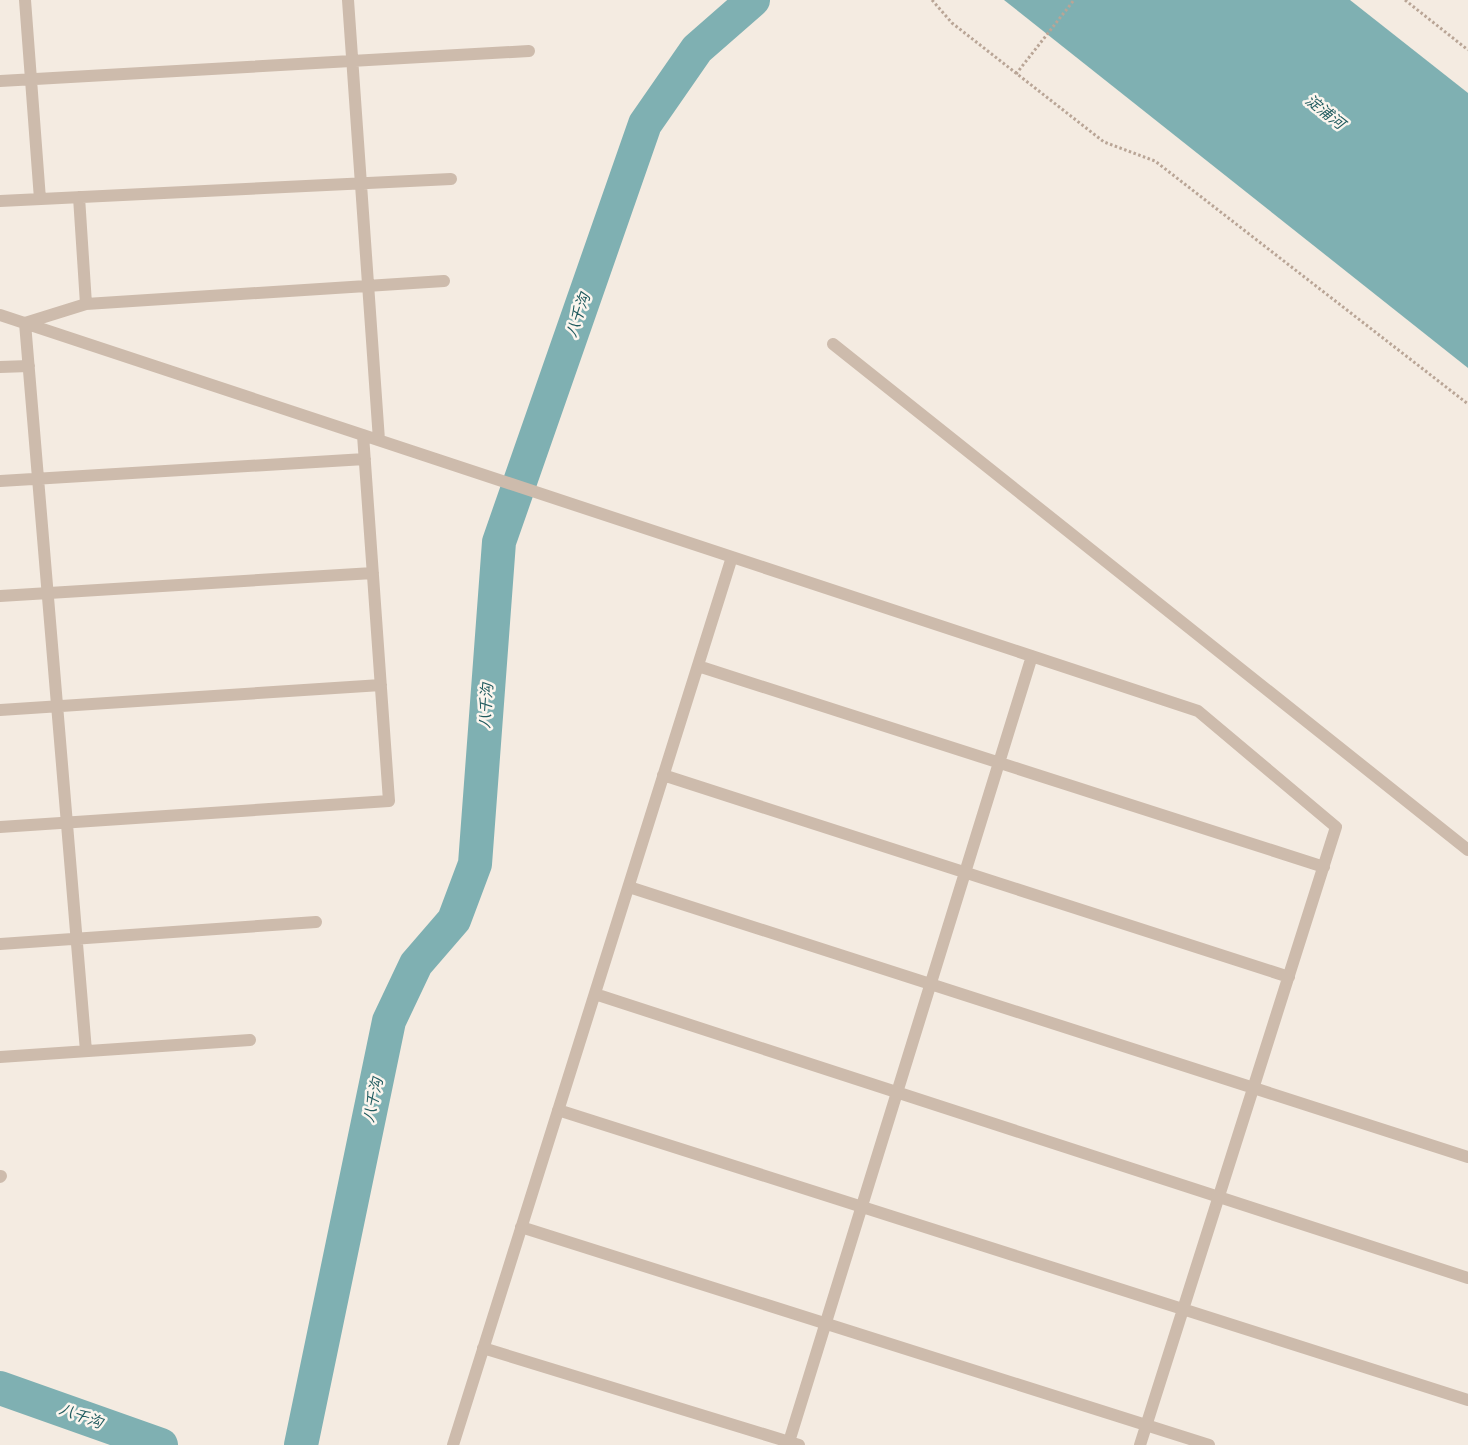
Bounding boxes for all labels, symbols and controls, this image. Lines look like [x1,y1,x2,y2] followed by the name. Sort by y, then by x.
[1301,89,1352,136] water label: 淀浦河
[560,288,595,340] water label: 八千沟
[473,681,498,729] water label: 八千沟
[358,1074,388,1124] water label: 八千沟
[56,1398,108,1434] water label: 八千沟

